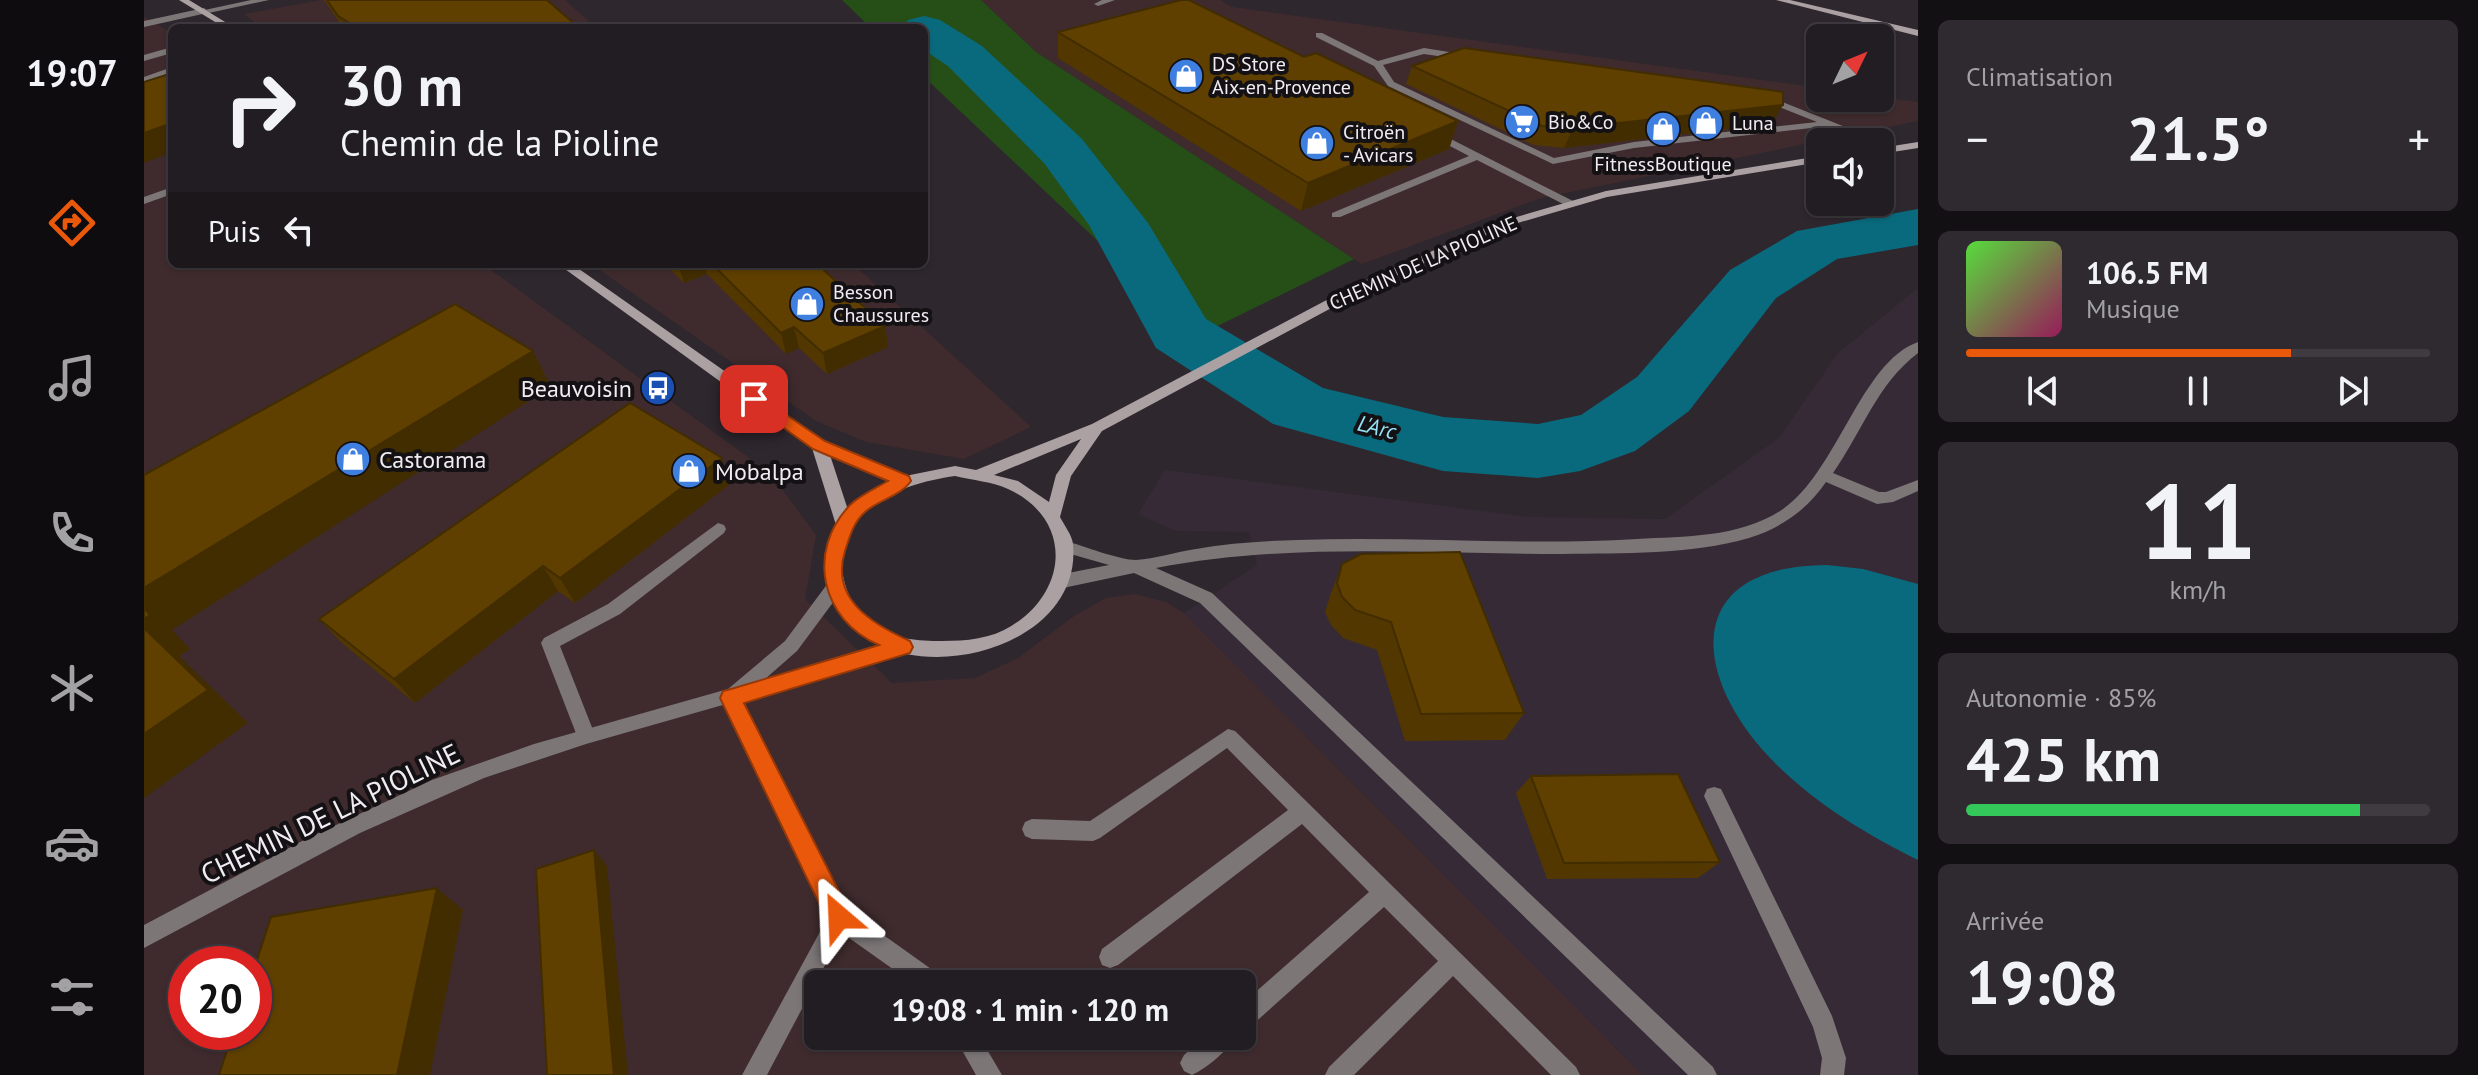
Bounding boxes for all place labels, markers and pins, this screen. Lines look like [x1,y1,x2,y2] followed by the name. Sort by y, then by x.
[1212,51,1351,100] place label: DS Store Aix-en-Provence
[1167,57,1205,95] shop icon: DS Store Aix-en-Provence
[1503,103,1541,141] supermarket icon: Bio&Co
[1687,104,1725,142] shop icon: Luna
[1548,109,1613,135] place label: Bio&Co
[1644,110,1682,148] shop icon: FitnessBoutique
[1732,110,1774,136] place label: Luna
[1343,119,1413,168] place label: Citroën - Avicars
[1298,124,1336,162] shop icon: Citroën - Avicars
[1594,151,1732,177] place label: FitnessBoutique
[833,279,929,328] place label: Besson Chaussures
[788,285,826,323] shop icon: Besson Chaussures
[720,365,788,433] pin
[639,369,677,407] bus stop icon: Beauvoisin
[521,373,632,404] place label: Beauvoisin
[334,440,372,478] shop icon: Castorama
[379,444,487,475] place label: Castorama
[670,452,708,490] shop icon: Mobalpa
[715,456,804,487] place label: Mobalpa

